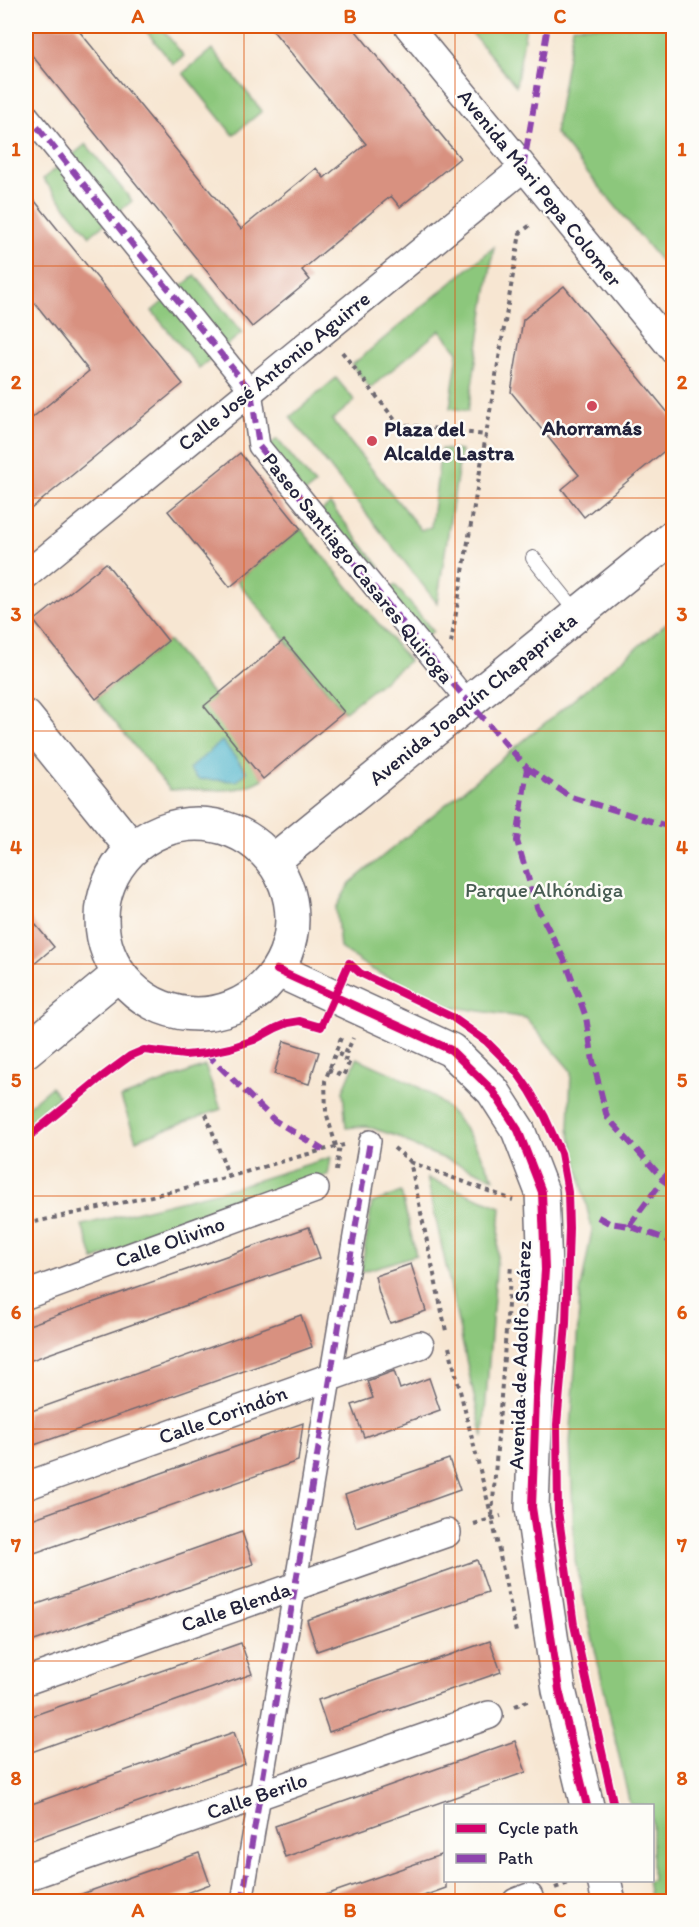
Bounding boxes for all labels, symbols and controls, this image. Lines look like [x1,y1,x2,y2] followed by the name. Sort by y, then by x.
[131,4,145,28] text: A
[344,4,357,28] text: B
[554,4,567,28] text: C
[453,84,628,292] street label: Avenida Mari Pepa Colomer
[11,137,21,161] text: 1
[677,137,687,161] text: 1
[173,285,375,456] street label: Calle José Antonio Aguirre
[11,370,22,394] text: 2
[677,370,688,394] text: 2
[585,399,599,413] marker: Ahorramás
[541,415,642,440] place label: Ahorramás
[383,416,515,465] place label: Plaza del Alcalde Lastra
[365,434,379,448] marker: Plaza del Alcalde Lastra
[258,447,459,688] street label: Paseo Santiago Casares Quiroga
[11,602,22,626] text: 3
[677,602,688,626] text: 3
[364,607,582,790] street label: Avenida Joaquín Chapaprieta
[10,835,22,859] text: 4
[676,835,688,859] text: 4
[465,877,623,902] park label: Parque Alhóndiga
[11,1068,22,1092] text: 5
[677,1068,688,1092] text: 5
[112,1210,228,1273] street label: Calle Olivino
[503,1240,536,1470] street label: Avenida de Adolfo Suárez
[11,1300,22,1324] text: 6
[677,1300,688,1324] text: 6
[155,1380,290,1449] street label: Calle Corindón
[10,1533,21,1557] text: 7
[676,1533,687,1557] text: 7
[178,1576,294,1637] street label: Calle Blenda
[11,1766,22,1790] text: 8
[677,1766,688,1790] text: 8
[203,1767,310,1824] street label: Calle Berilo
[444,1804,654,1882] legend
[498,1817,579,1839] text: Cycle path
[498,1847,533,1869] text: Path
[131,1898,145,1922] text: A
[344,1898,357,1922] text: B
[554,1898,567,1922] text: C

